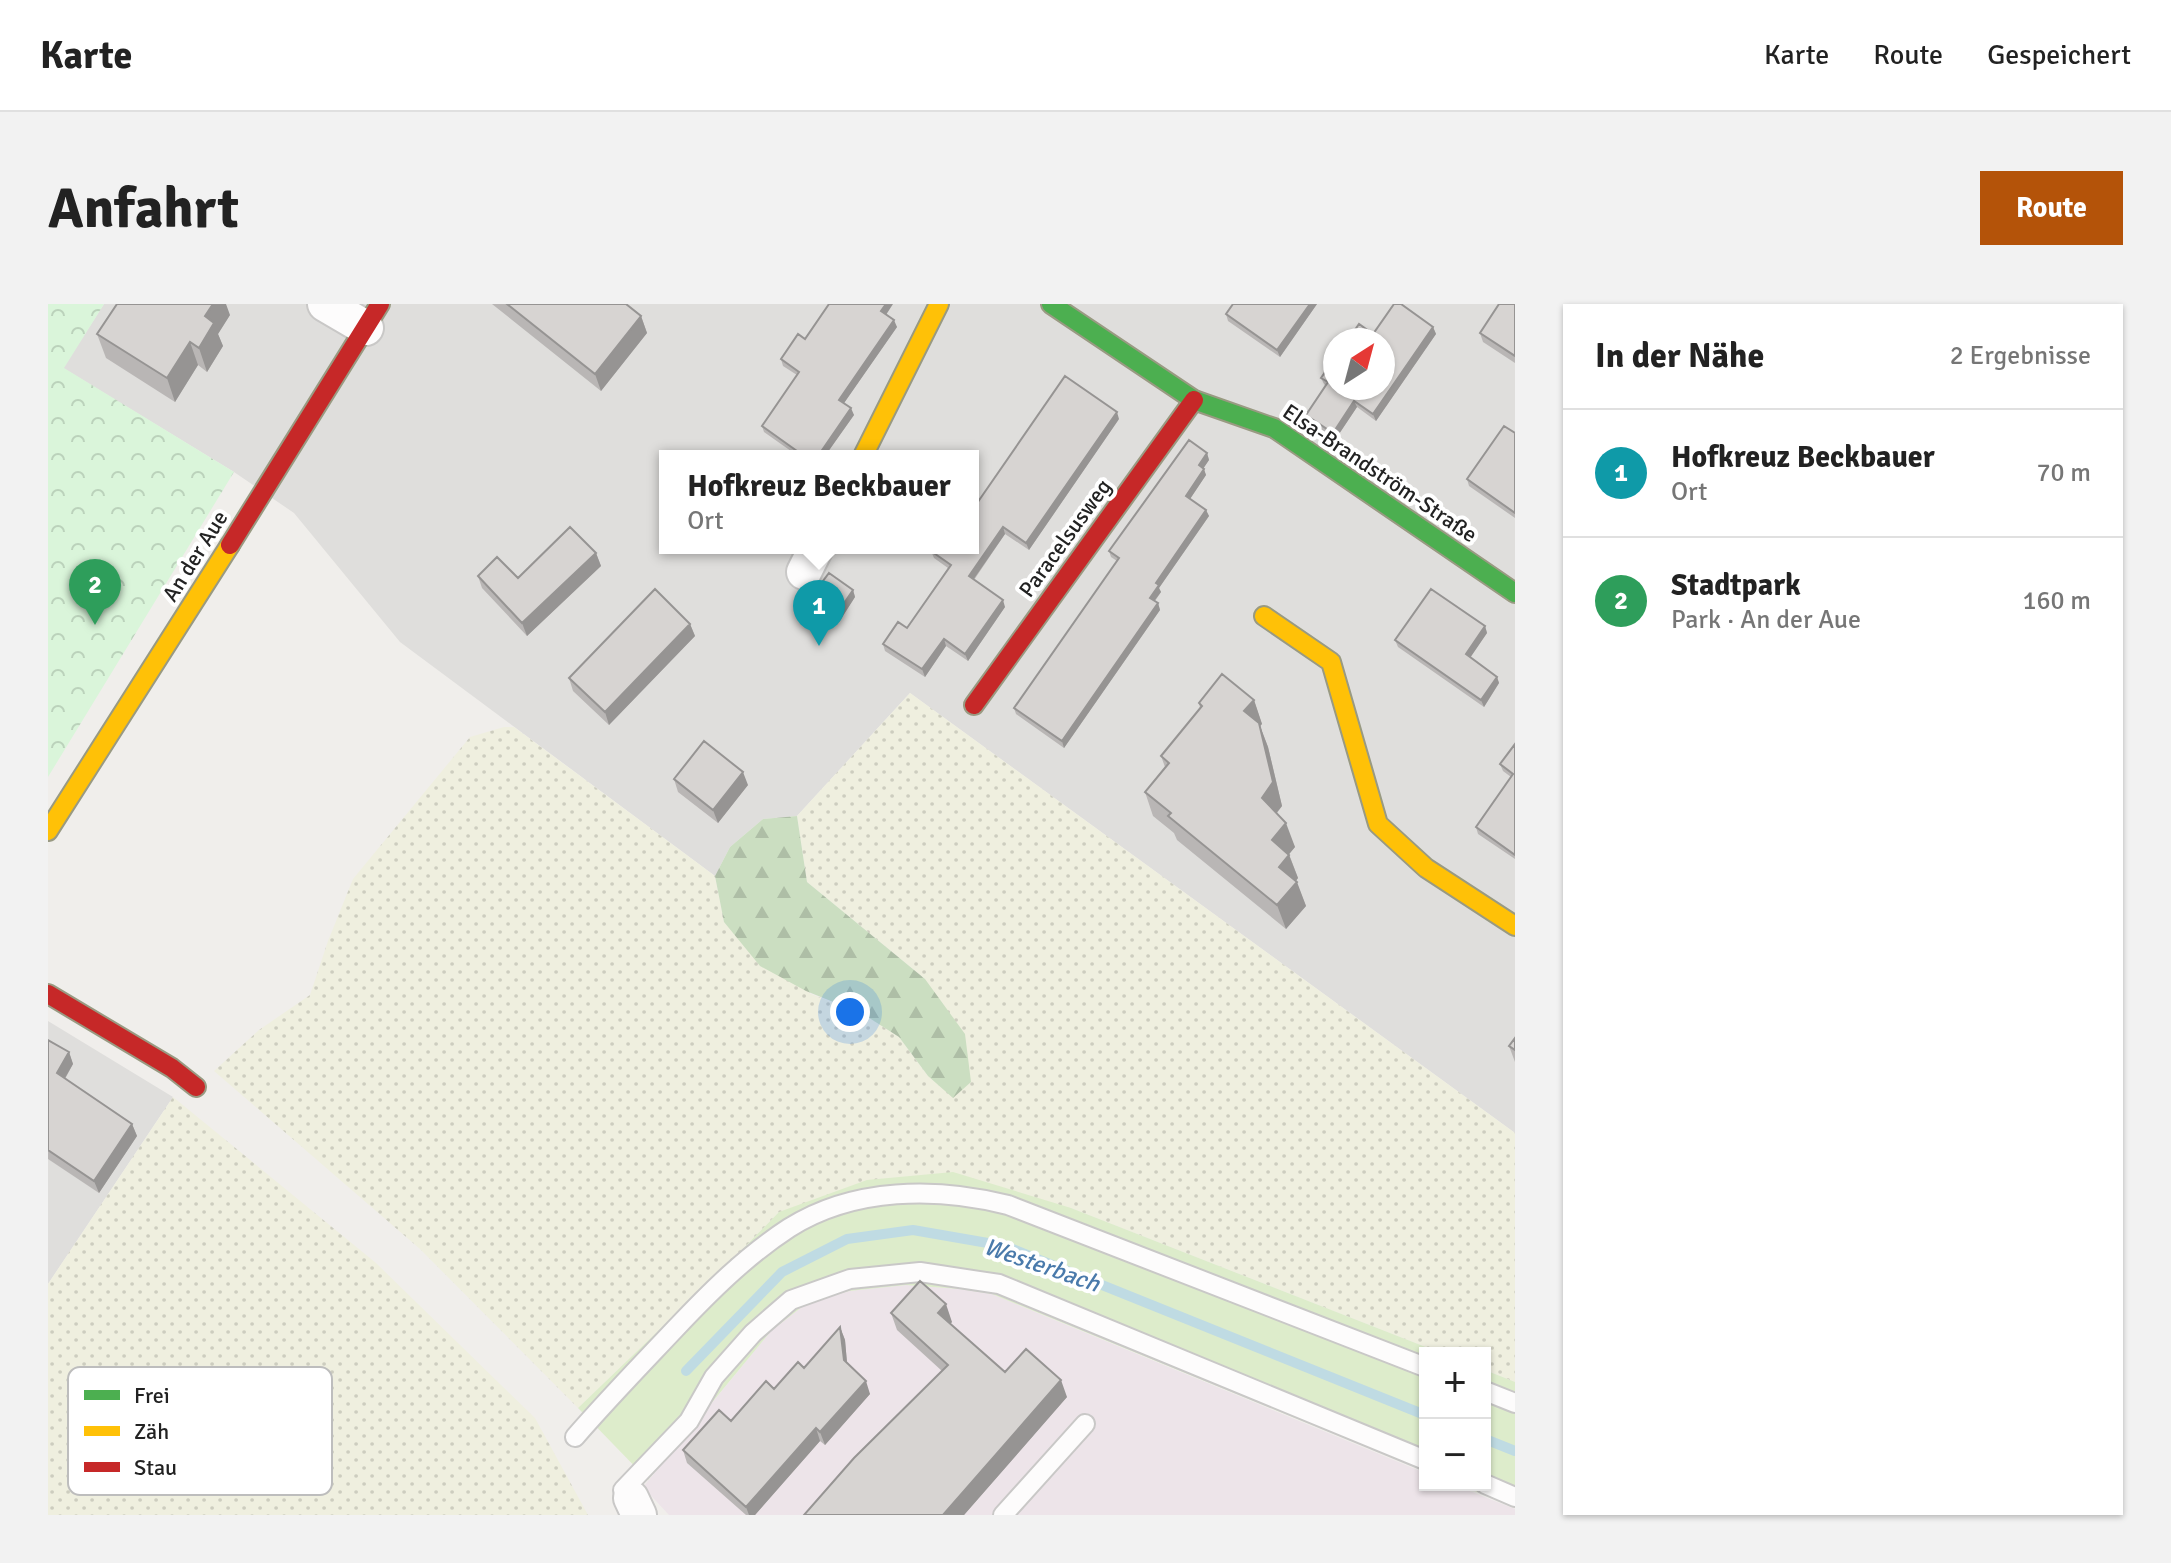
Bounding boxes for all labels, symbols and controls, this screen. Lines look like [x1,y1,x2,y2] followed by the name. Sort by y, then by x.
[40,32,132,79] text: Karte
[1764,38,1829,72] text: Karte
[1873,38,1943,72] text: Route
[1987,38,2131,72] text: Gespeichert
[1980,171,2123,245] button: Route
[48,174,239,243] text: Anfahrt
[1323,328,1395,400] north arrow
[1595,335,1764,377] text: In der Nähe
[1950,340,2091,372] text: 2 Ergebnisse
[1278,398,1482,548] street label: Elsa-Brandström-Straße
[1671,439,1935,476] text: Hofkreuz Beckbauer
[659,450,979,554] popup
[1614,457,1628,489] text: 1
[2036,457,2091,489] text: 70 m
[687,468,951,505] text: Hofkreuz Beckbauer
[1013,474,1117,602] street label: Paracelsusweg
[1671,476,1707,508] text: Ort
[687,505,724,537] text: Ort
[156,506,234,606] street label: An der Aue
[69,559,121,625] pin: 2
[1671,567,1801,604] text: Stadtpark
[793,580,845,646] pin: 1
[1614,585,1628,617] text: 2
[2022,585,2091,617] text: 160 m
[1671,604,1861,636] text: Park · An der Aue
[830,992,870,1032] your location
[980,1231,1105,1299] water label: Westerbach
[1419,1347,1491,1491] map controls
[1419,1347,1491,1419] button: +
[68,1367,332,1495] legend
[134,1382,170,1409] text: Frei
[134,1418,169,1445] text: Zäh
[1419,1419,1491,1491] button: −
[134,1454,177,1481] text: Stau

